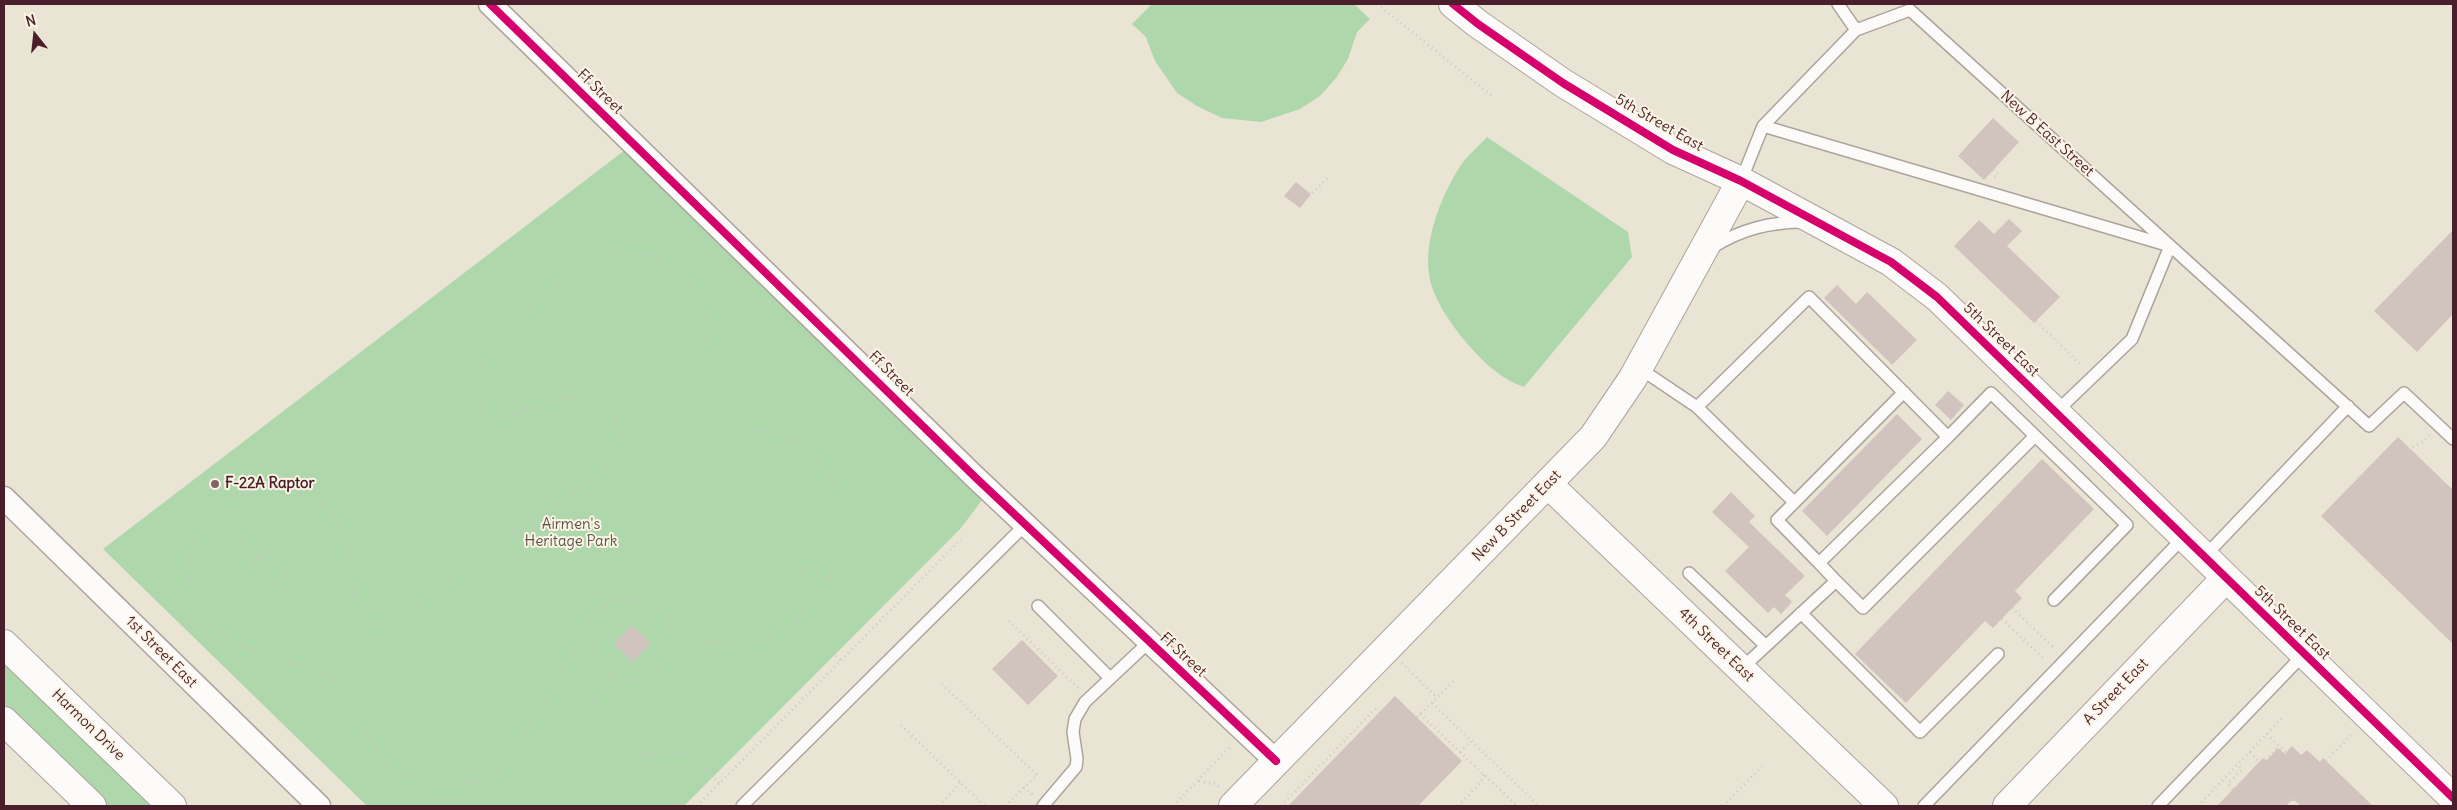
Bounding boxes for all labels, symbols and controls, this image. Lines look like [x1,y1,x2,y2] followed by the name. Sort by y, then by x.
[10,10,60,60] north arrow
[24,11,38,31] text: N
[573,66,627,118] street label: Ff Street
[1996,87,2098,181] street label: New B East Street
[1612,91,1706,155] street label: 5th Street East
[1959,299,2043,381] street label: 5th Street East
[865,348,917,400] street label: Ff Street
[1469,467,1565,565] street label: New B Street East
[225,475,315,493] place label: F-22A Raptor
[209,478,221,490] marker: F-22A Raptor
[525,516,617,551] park label: Airmen's Heritage Park
[2250,582,2334,664] street label: 5th Street East
[1674,604,1758,686] street label: 4th Street East
[121,612,201,692] street label: 1st Street East
[1156,629,1210,681] street label: Ff Street
[2080,655,2152,729] street label: A Street East
[48,686,128,764] street label: Harmon Drive

